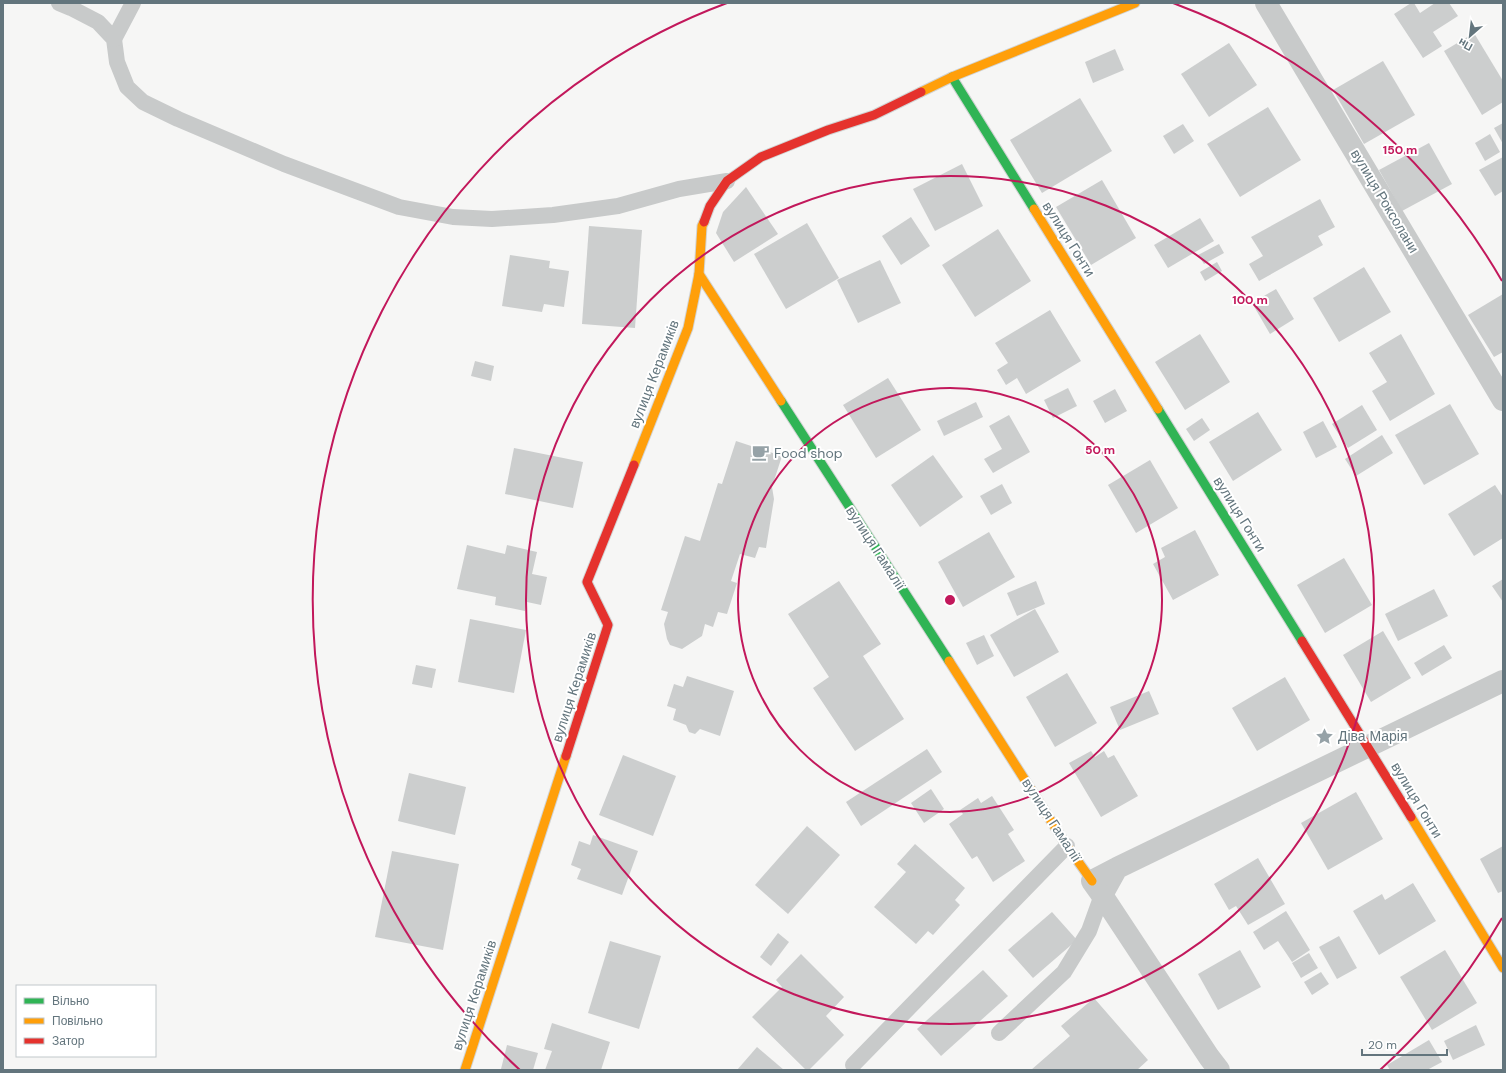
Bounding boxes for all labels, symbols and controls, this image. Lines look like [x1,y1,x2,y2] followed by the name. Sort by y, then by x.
[1450,16,1490,56] north arrow
[1456,35,1475,54] text: Пн
[1383,142,1417,158] text: 150 m
[1347,146,1423,256] street label: вулиця Роксолани
[1039,198,1099,280] street label: вулиця Гонти
[1232,292,1268,308] text: 100 m
[625,317,683,431] street label: вулиця Керамиків
[1085,442,1115,458] text: 50 m
[751,443,771,463] cafe icon: Food shop
[774,444,843,462] place label: Food shop
[1210,473,1270,555] street label: вулиця Гонти
[842,503,910,593] street label: вулиця Гамалії
[943,593,957,607] centre of rings
[548,630,600,744] street label: вулиця Керамиків
[1315,726,1335,746] place icon: Діва Марія
[1338,727,1407,745] place label: Діва Марія
[1387,759,1447,841] street label: вулиця Гонти
[1018,775,1086,865] street label: вулиця Гамалії
[448,938,500,1052] street label: вулиця Керамиків
[16,985,156,1057] legend
[52,993,90,1009] text: Вільно
[52,1013,103,1029] text: Повільно
[1362,1031,1447,1057] scale bar
[52,1033,85,1049] text: Затор
[1368,1037,1397,1053] text: 20 m

